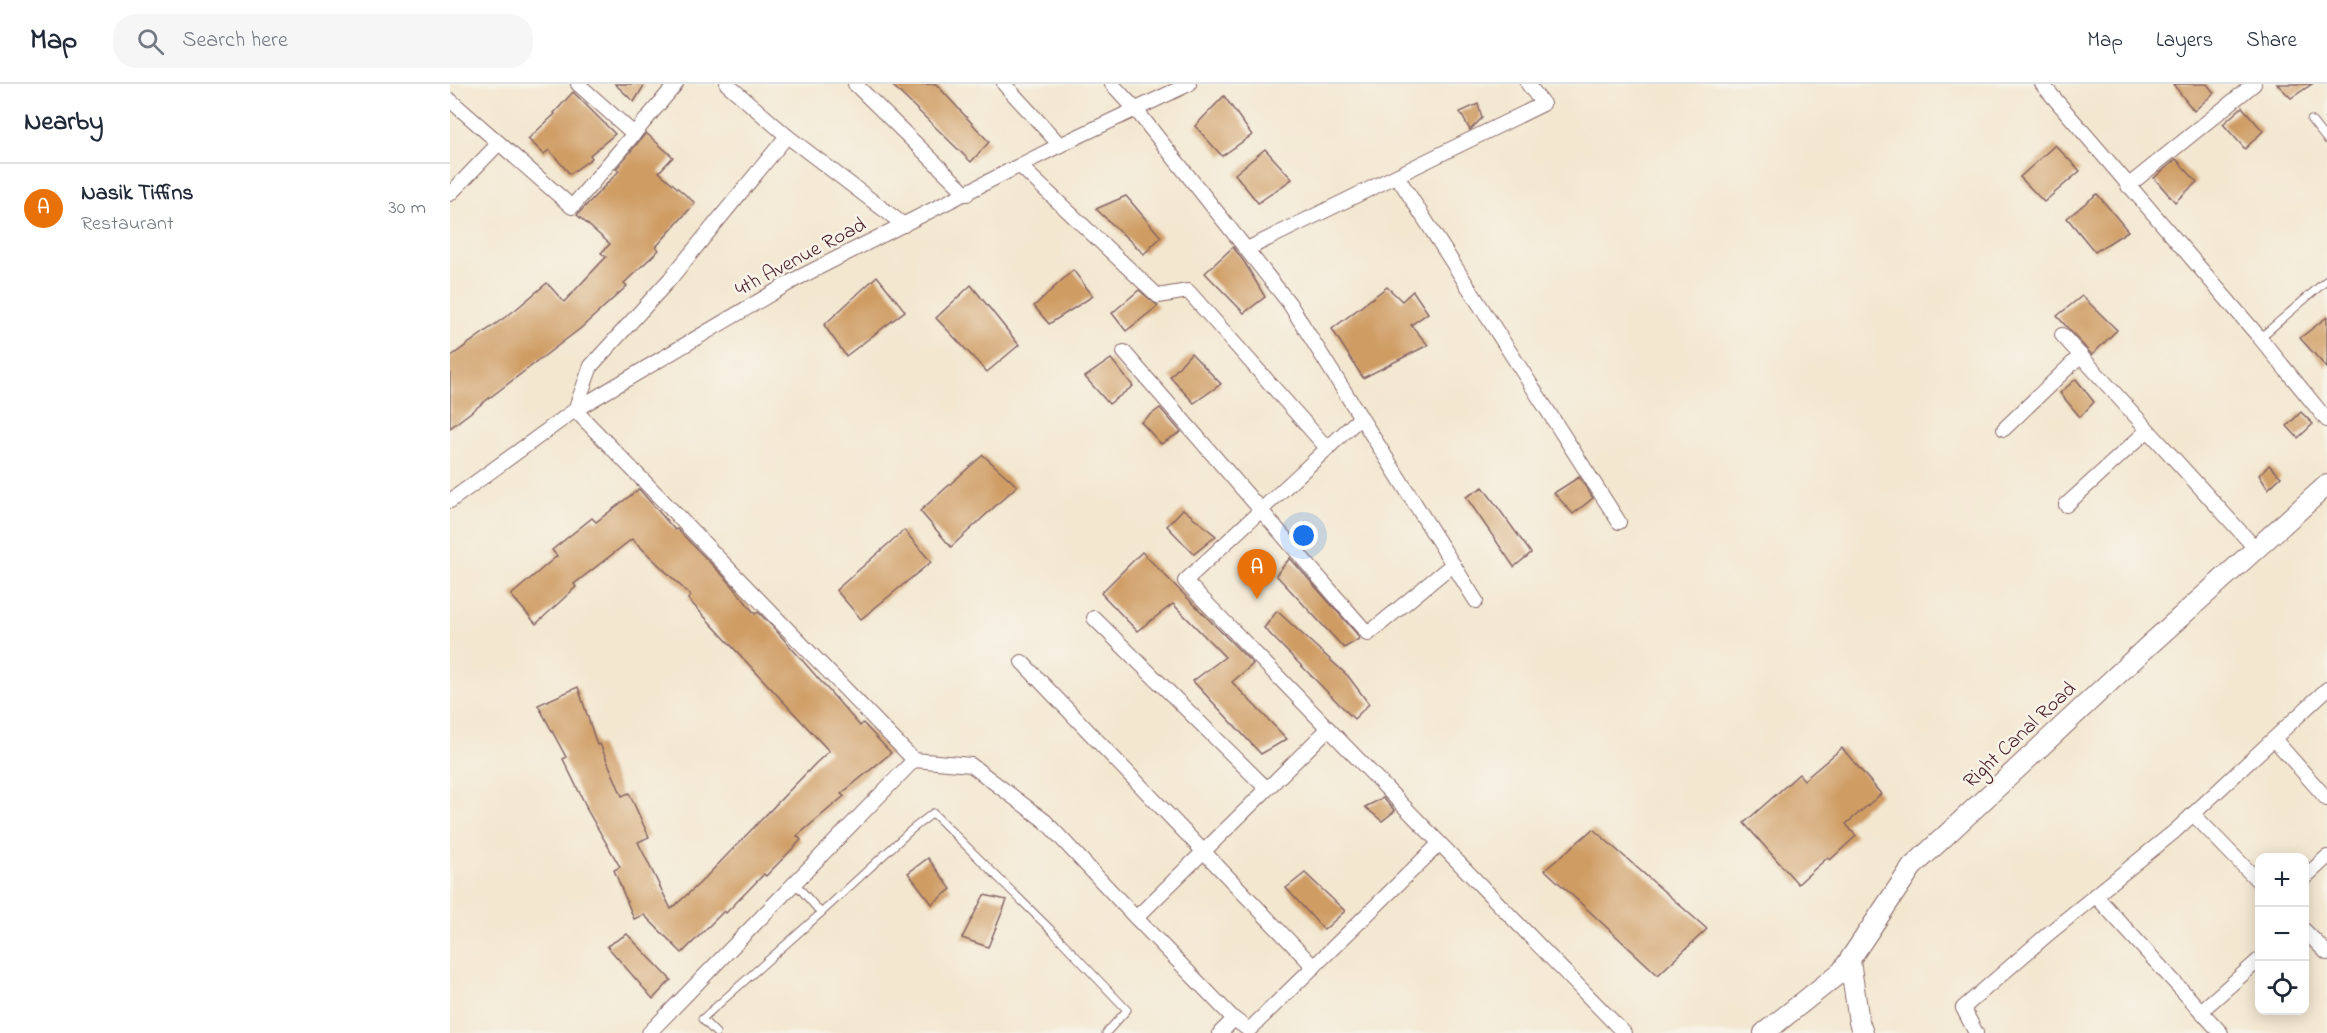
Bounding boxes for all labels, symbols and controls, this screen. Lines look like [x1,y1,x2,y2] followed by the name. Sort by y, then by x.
[113,14,533,68] search box
[30,21,77,62] text: Map
[134,25,167,58] icon: search
[182,25,288,57] text: Search here
[2087,26,2123,56] text: Map
[2156,26,2213,56] text: Layers
[2246,26,2297,56] text: Share
[24,104,103,142] text: Nearby
[81,178,194,210] text: Nasik Tiffins
[37,194,50,223] text: A
[389,194,426,223] text: 30 m
[81,210,174,239] text: Restaurant
[730,210,872,305] street label: 4th Avenue Road
[1289,521,1318,550] your location
[1238,550,1276,599] pin: A
[1957,675,2085,797] street label: Right Canal Road
[2255,853,2309,1015] map controls
[2255,853,2309,907] button: +
[2255,907,2309,961] button: −
[2255,961,2309,1015] button: locate

